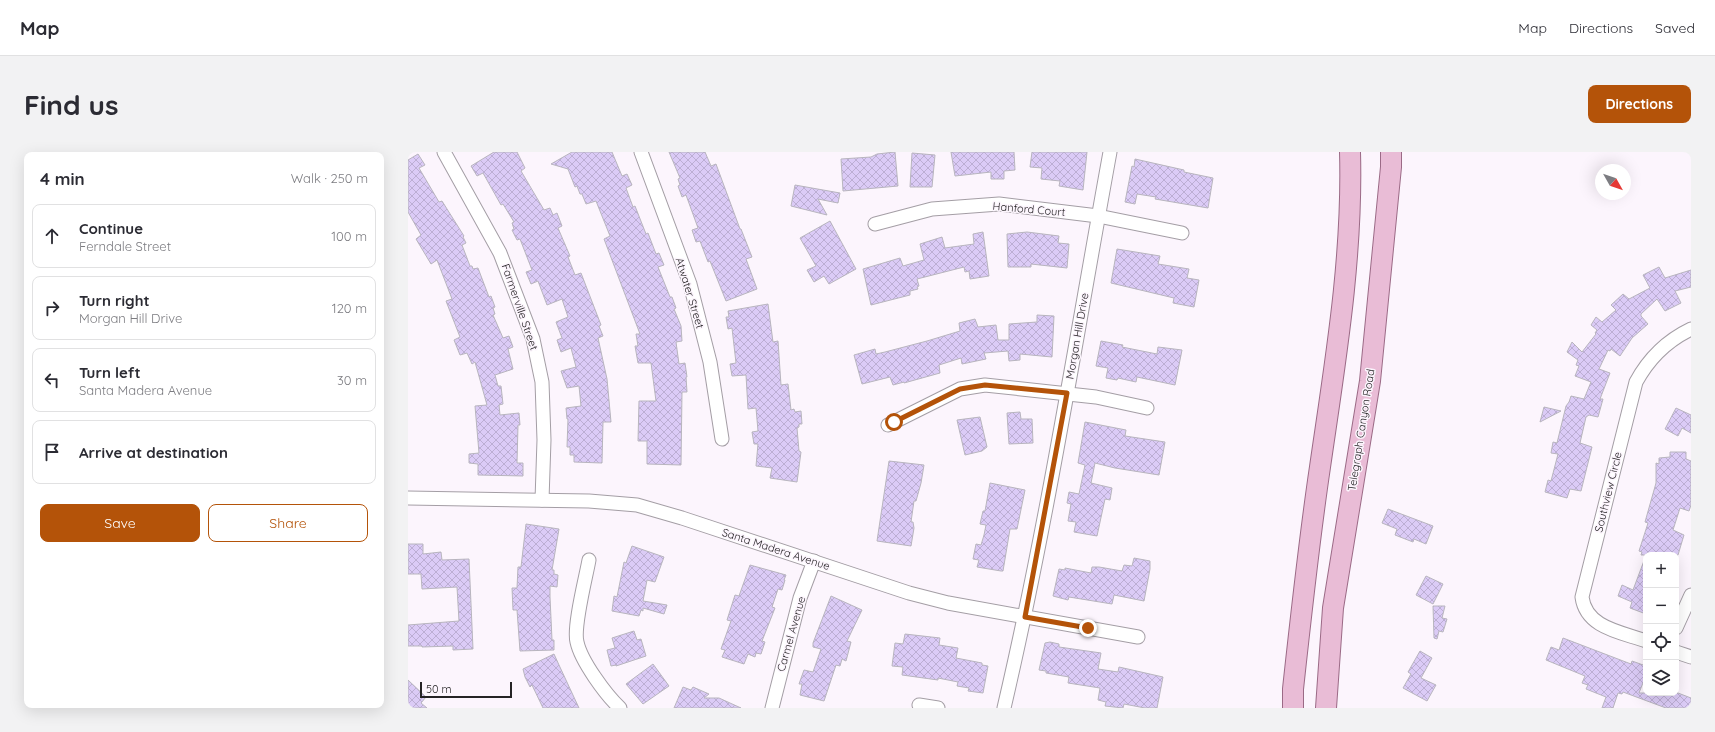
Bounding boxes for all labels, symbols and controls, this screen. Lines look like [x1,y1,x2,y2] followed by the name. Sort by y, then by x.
[20,16,59,40] text: Map
[1518,19,1547,37] text: Map
[1569,19,1633,37] text: Directions
[1655,19,1695,37] text: Saved
[1588,85,1691,123] button: Directions
[24,87,118,122] text: Find us
[1595,164,1631,200] north arrow
[40,168,85,189] text: 4 min
[291,170,368,186] text: Walk · 250 m
[992,199,1066,219] street label: Hanford Court
[79,219,143,238] text: Continue
[41,225,63,247] icon: ahead
[331,228,367,244] text: 100 m
[79,238,171,254] text: Ferndale Street
[673,256,708,330] street label: Atwater Street
[499,262,541,352] street label: Farmerville Street
[79,291,150,310] text: Turn right
[1063,292,1091,380] street label: Morgan Hill Drive
[41,297,63,319] icon: right
[332,300,367,316] text: 120 m
[79,310,182,326] text: Morgan Hill Drive
[79,363,141,382] text: Turn left
[1344,368,1378,492] street label: Telegraph Canyon Road
[41,369,63,391] icon: left
[337,372,367,388] text: 30 m
[79,382,212,398] text: Santa Madera Avenue
[885,413,903,431] route start
[41,441,63,463] icon: arrive
[79,443,228,462] text: Arrive at destination
[1591,450,1625,534] street label: Southview Circle
[40,504,200,542] button: Save
[208,504,368,542] button: Share
[720,525,832,573] street label: Santa Madera Avenue
[1643,552,1679,696] map controls
[1643,552,1679,588] button: +
[1643,588,1679,624] button: −
[774,595,808,673] street label: Carmel Avenue
[1079,619,1097,637] route end
[1643,624,1679,660] button: locate
[1643,660,1679,696] button: layers
[420,680,512,699] scale bar
[426,682,452,696] text: 50 m

